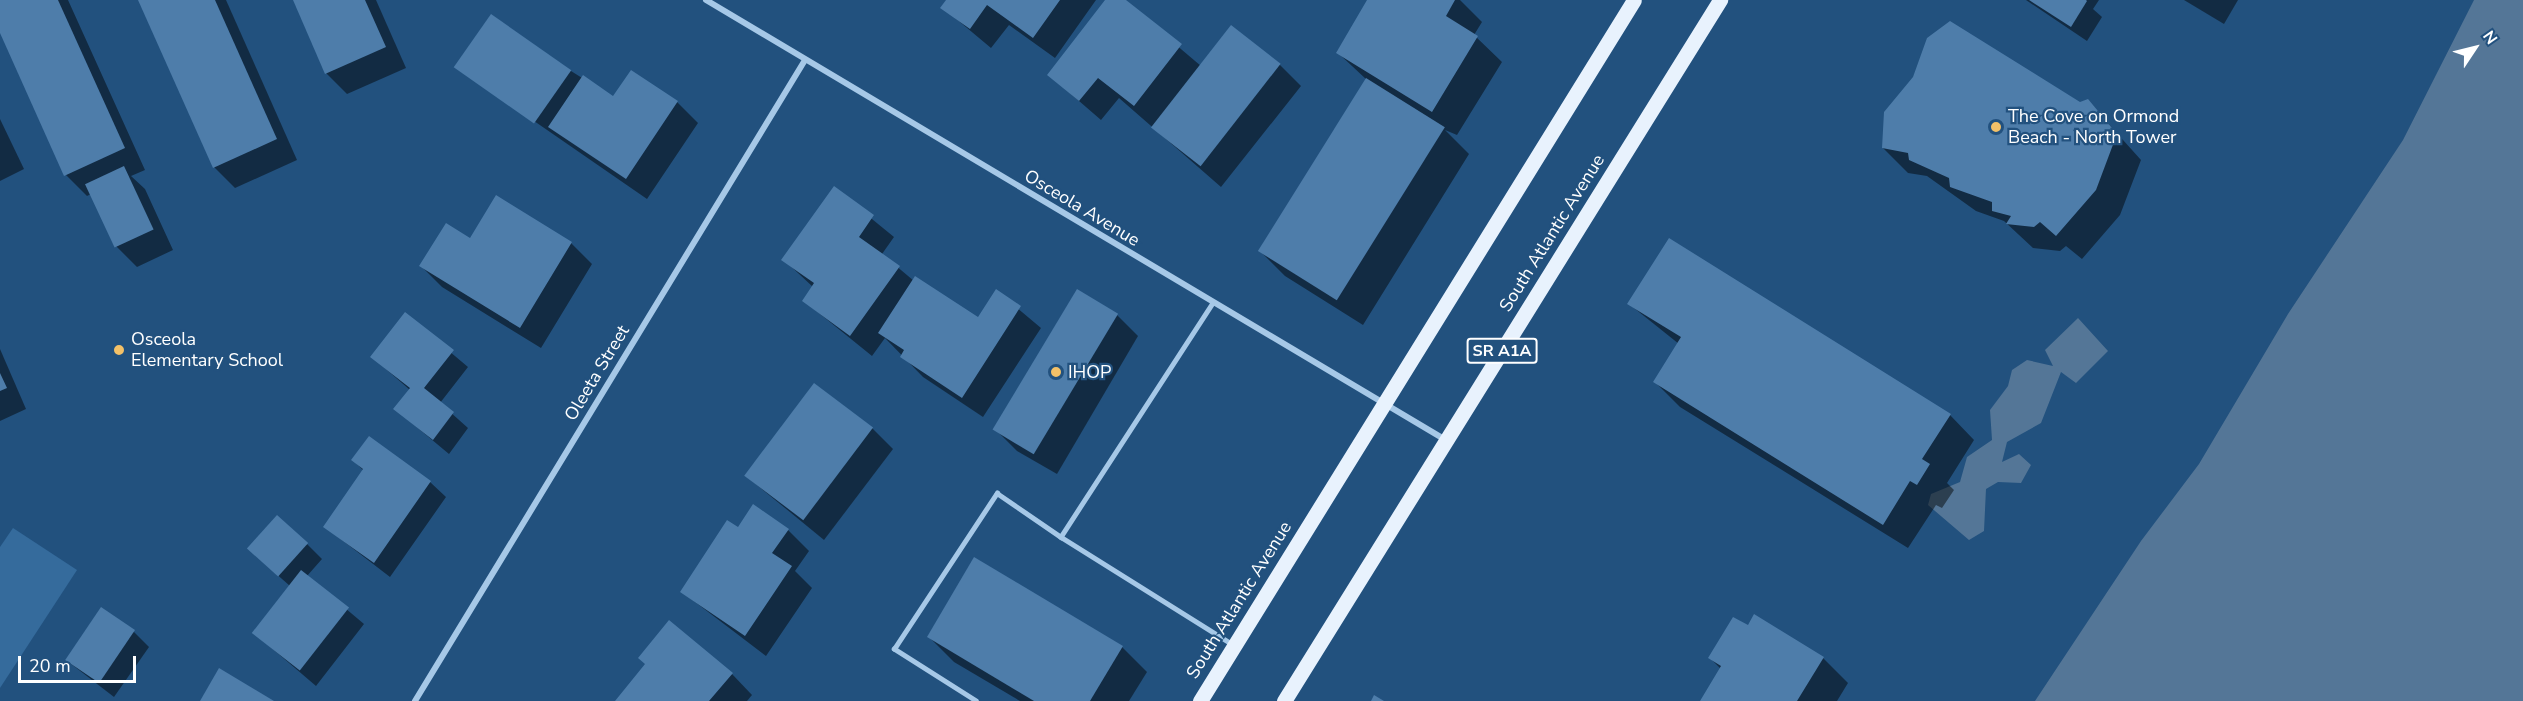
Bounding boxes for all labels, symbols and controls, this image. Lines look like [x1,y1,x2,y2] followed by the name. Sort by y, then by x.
[2445,18,2505,78] north arrow
[2477,26,2502,49] text: N
[2008,106,2179,148] place label: The Cove on Ormond Beach - North Tower
[1989,120,2003,134] marker: The Cove on Ormond Beach - North Tower
[1495,150,1609,316] street label: South Atlantic Avenue
[1020,165,1144,251] street label: Osceola Avenue
[560,321,634,425] street label: Oleeta Street
[131,329,283,372] place label: Osceola Elementary School
[1466,338,1538,364] road number: SR A1A
[112,343,126,357] marker: Osceola Elementary School
[1068,361,1112,383] place label: IHOP
[1049,365,1063,379] marker: IHOP
[1182,517,1296,683] street label: South Atlantic Avenue
[21,644,140,682] scale bar
[29,654,71,678] text: 20 m

